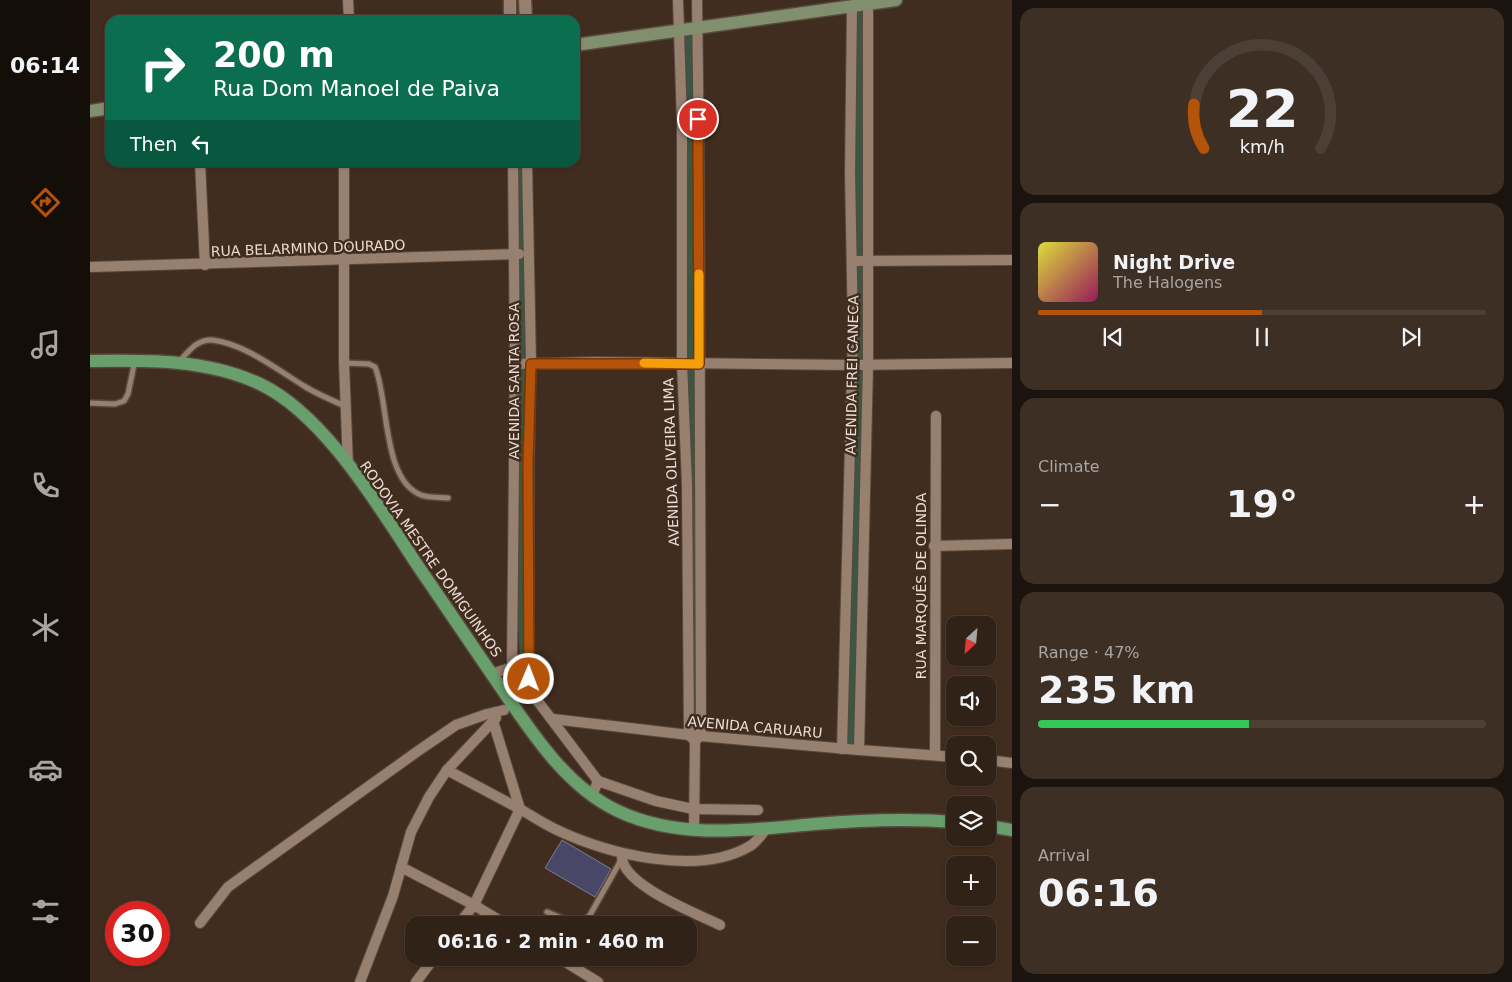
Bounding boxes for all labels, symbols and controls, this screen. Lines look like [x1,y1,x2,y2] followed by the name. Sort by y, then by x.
[130,35,195,100] icon: right
[213,35,335,75] text: 200 m
[10,53,80,78] text: 06:14
[213,76,500,101] text: Rua Dom Manoel de Paiva
[1226,79,1298,139] text: 22
[677,98,719,140] pin
[684,105,712,133] icon: arrive
[187,130,215,158] icon: left
[130,133,177,155] text: Then
[1239,136,1285,157] text: km/h
[28,185,63,220] icon: directions
[210,237,406,259] street label: RUA BELARMINO DOURADO
[1113,251,1235,273] text: Night Drive
[1113,273,1222,292] text: The Halogens
[843,295,861,455] street label: AVENIDA FREI CANECA
[506,302,522,459] street label: AVENIDA SANTA ROSA
[1099,323,1127,351] icon: previous
[1248,323,1276,351] icon: pause
[1397,323,1425,351] icon: next
[28,327,63,362] icon: music
[660,377,682,547] street label: AVENIDA OLIVEIRA LIMA
[1038,457,1100,476] text: Climate
[357,458,505,660] street label: RODOVIA MESTRE DOMIGUINHOS
[28,468,63,503] icon: phone
[1226,482,1298,526] text: 19°
[1038,488,1061,521] text: −
[1463,488,1486,521] text: +
[912,492,929,679] street label: RUA MARQUÊS DE OLINDA
[28,610,63,645] icon: climate
[946,616,996,666] north arrow
[946,616,996,966] map controls
[1038,643,1140,662] text: Range · 47%
[502,652,554,704] position arrow
[1038,668,1195,712] text: 235 km
[946,676,996,726] button: sound
[687,713,823,741] street label: AVENIDA CARUARU
[946,736,996,786] button: search
[28,752,63,787] icon: car
[946,796,996,846] button: layers
[1038,846,1090,865] text: Arrival
[946,856,996,906] button: +
[1038,871,1159,915] text: 06:16
[28,894,63,929] icon: filters
[105,901,170,966] speed limit sign: 30
[946,916,996,966] button: −
[437,930,665,952] text: 06:16 · 2 min · 460 m

